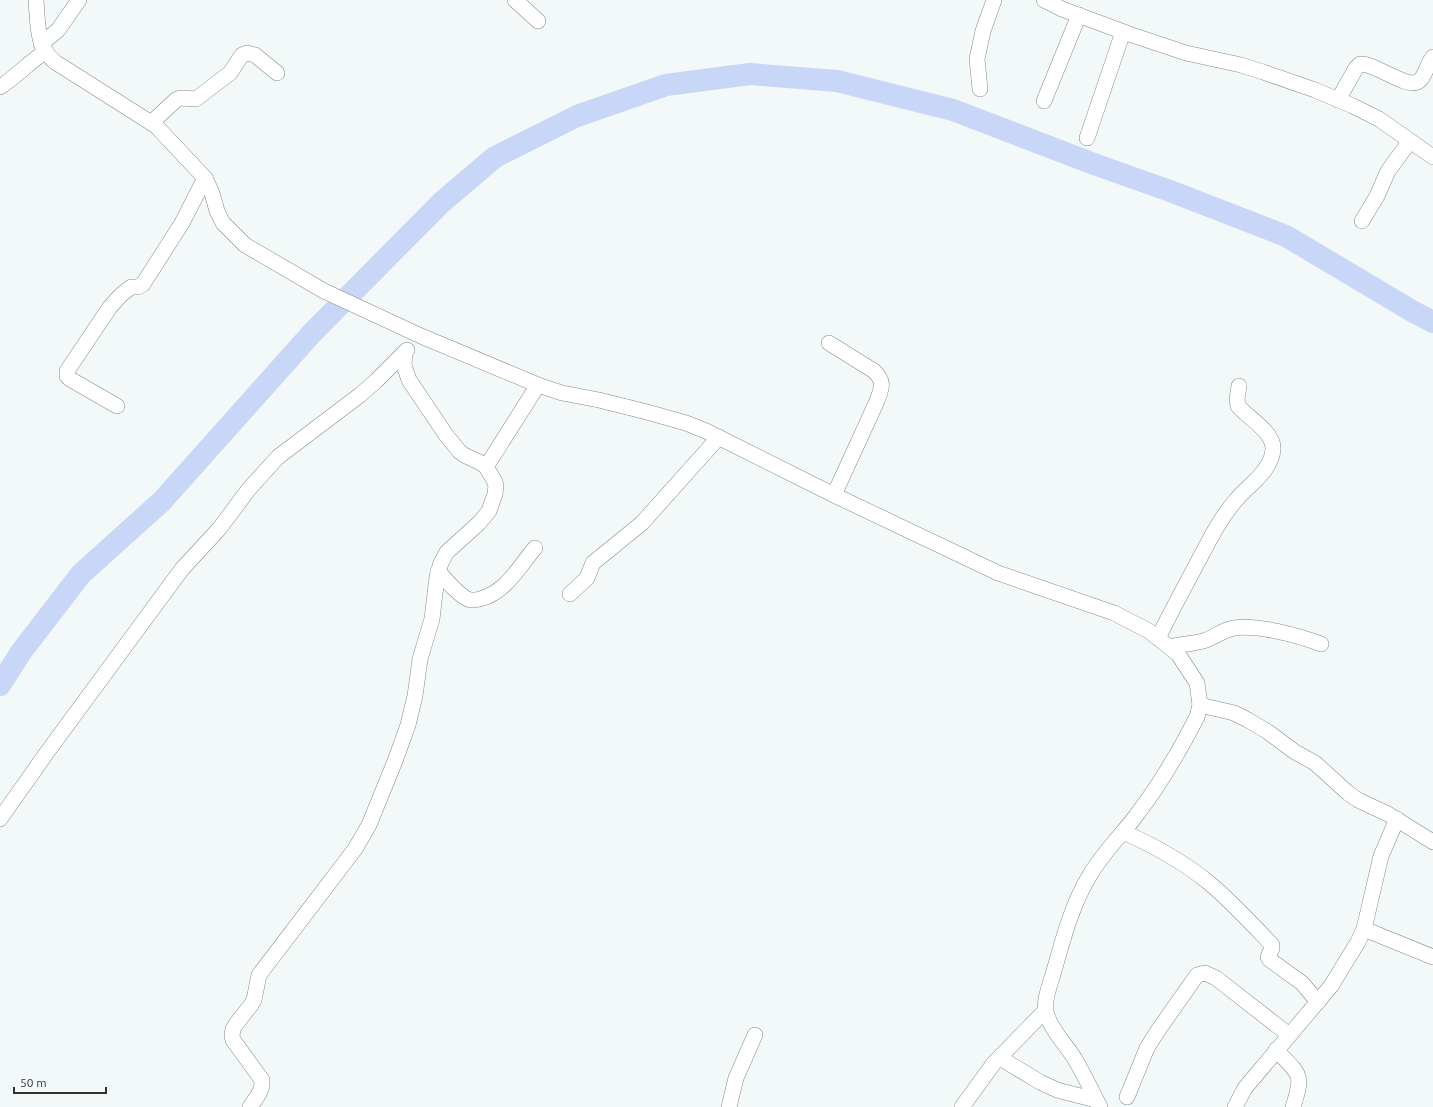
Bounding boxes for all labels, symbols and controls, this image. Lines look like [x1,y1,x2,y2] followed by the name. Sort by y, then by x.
[14,1069,106,1095] scale bar
[20,1076,47,1089] text: 50 m

